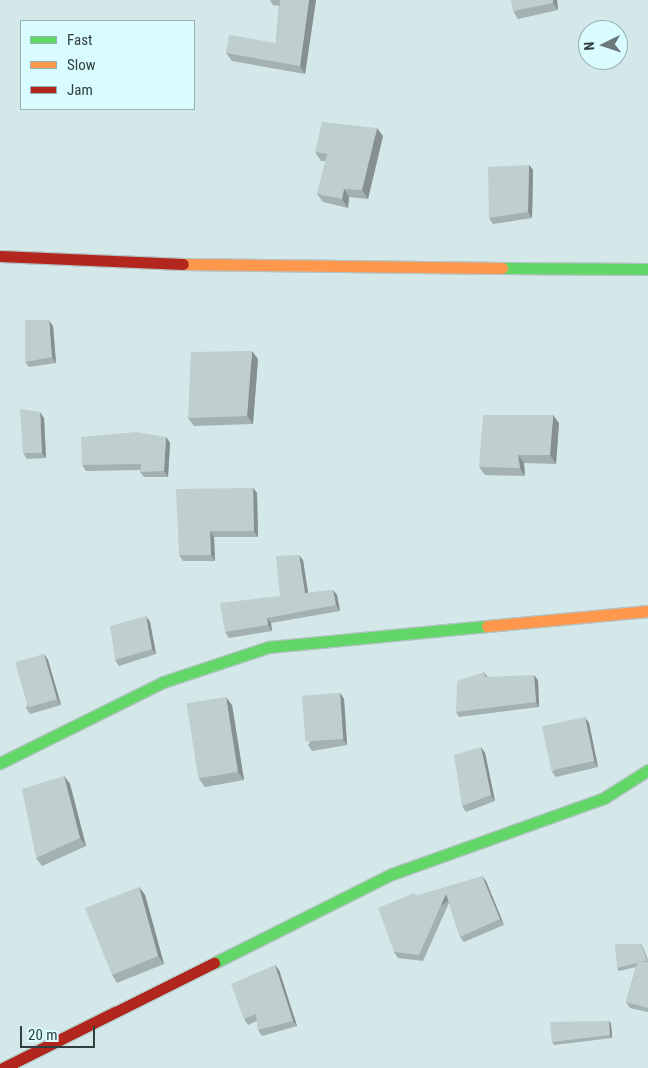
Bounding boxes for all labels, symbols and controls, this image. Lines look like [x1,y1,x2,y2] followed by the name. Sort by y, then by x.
[20,20,195,110] legend
[578,20,628,70] north arrow
[67,31,92,49] text: Fast
[581,41,597,51] text: N
[67,56,96,74] text: Slow
[67,81,93,99] text: Jam
[22,1016,98,1048] scale bar
[28,1026,58,1044] text: 20 m

